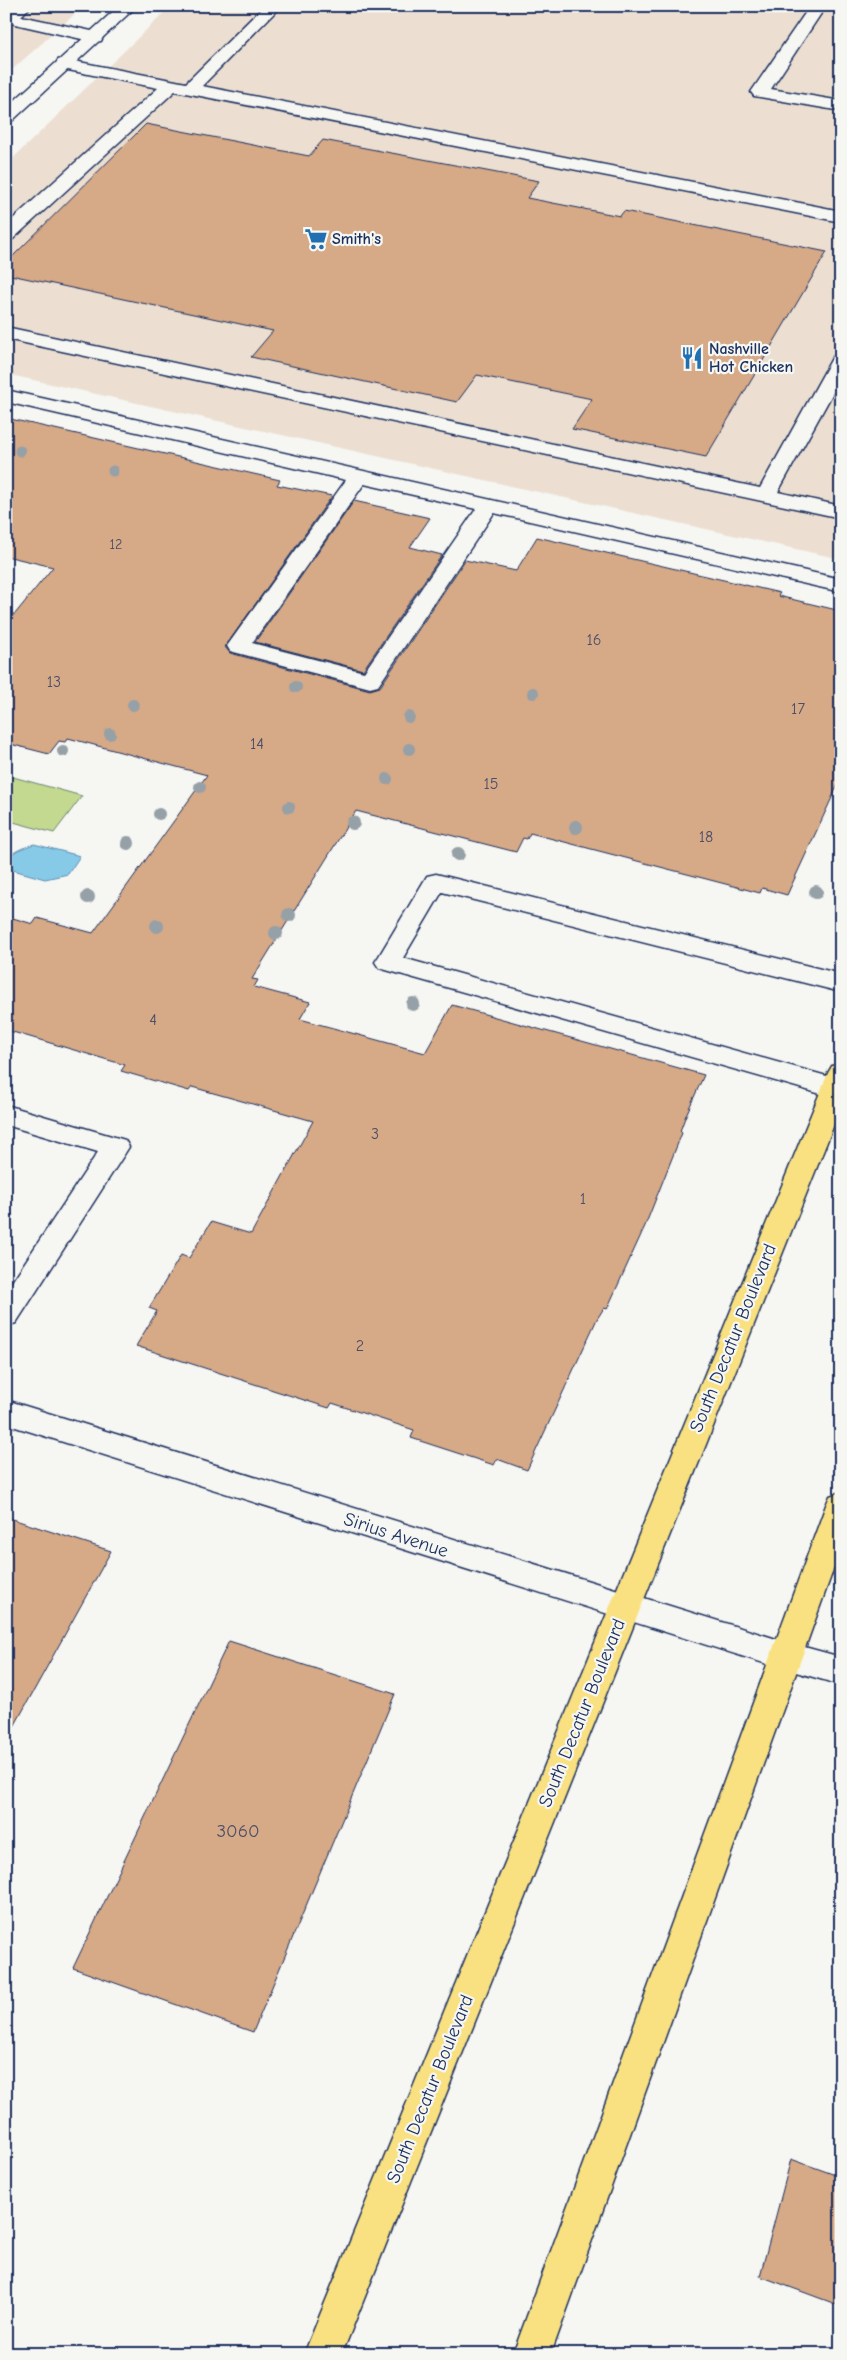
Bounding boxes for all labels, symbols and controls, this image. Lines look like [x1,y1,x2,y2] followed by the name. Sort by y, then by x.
[303,226,329,252] supermarket icon: Smith's
[332,230,381,248] place label: Smith's
[709,340,793,376] place label: Nashville Hot Chicken
[679,345,705,371] restaurant icon: Nashville Hot Chicken
[110,536,122,553] house number: 12
[586,631,602,649] house number: 16
[47,673,61,691] house number: 13
[791,700,805,718] house number: 17
[250,735,264,753] house number: 14
[483,775,499,793] house number: 15
[699,828,713,846] house number: 18
[149,1011,157,1029] house number: 4
[371,1125,379,1143] house number: 3
[580,1190,586,1208] house number: 1
[685,1241,781,1435] street label: South Decatur Boulevard
[356,1337,364,1355] house number: 2
[341,1508,451,1562] street label: Sirius Avenue
[534,1616,630,1810] street label: South Decatur Boulevard
[216,1820,260,1842] house number: 3060
[382,1992,478,2186] street label: South Decatur Boulevard

